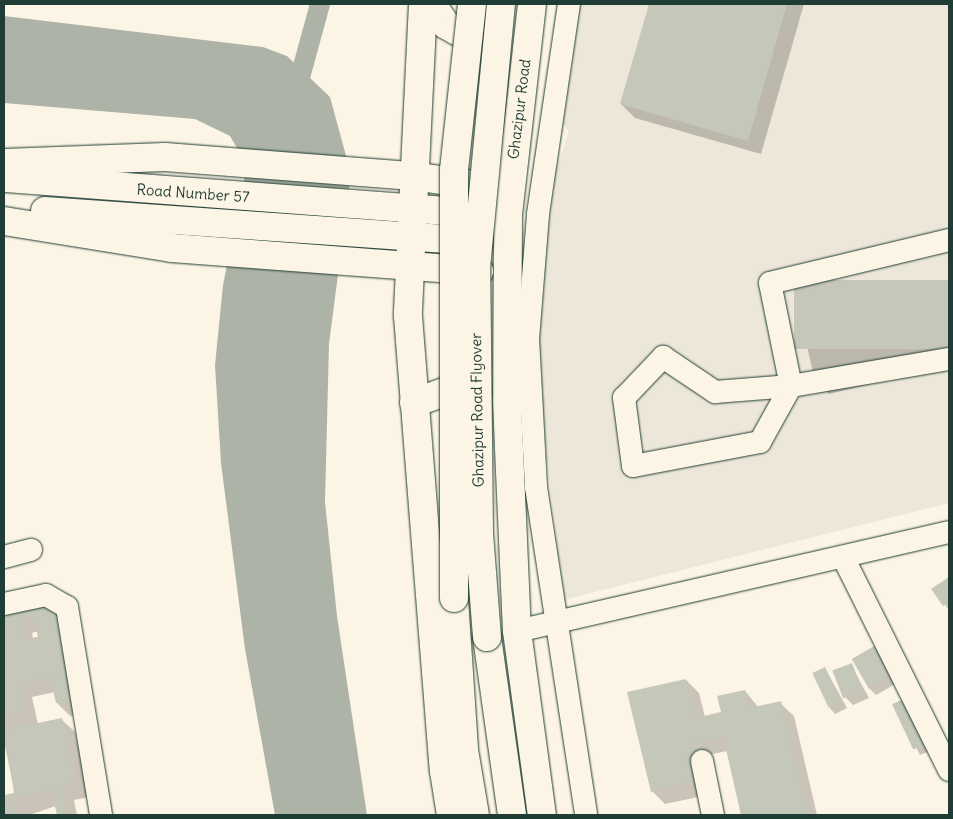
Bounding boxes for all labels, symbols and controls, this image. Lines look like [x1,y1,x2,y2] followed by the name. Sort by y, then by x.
[504,58,534,160] street label: Ghazipur Road
[136,180,250,206] street label: Road Number 57
[467,333,487,487] street label: Ghazipur Road Flyover

